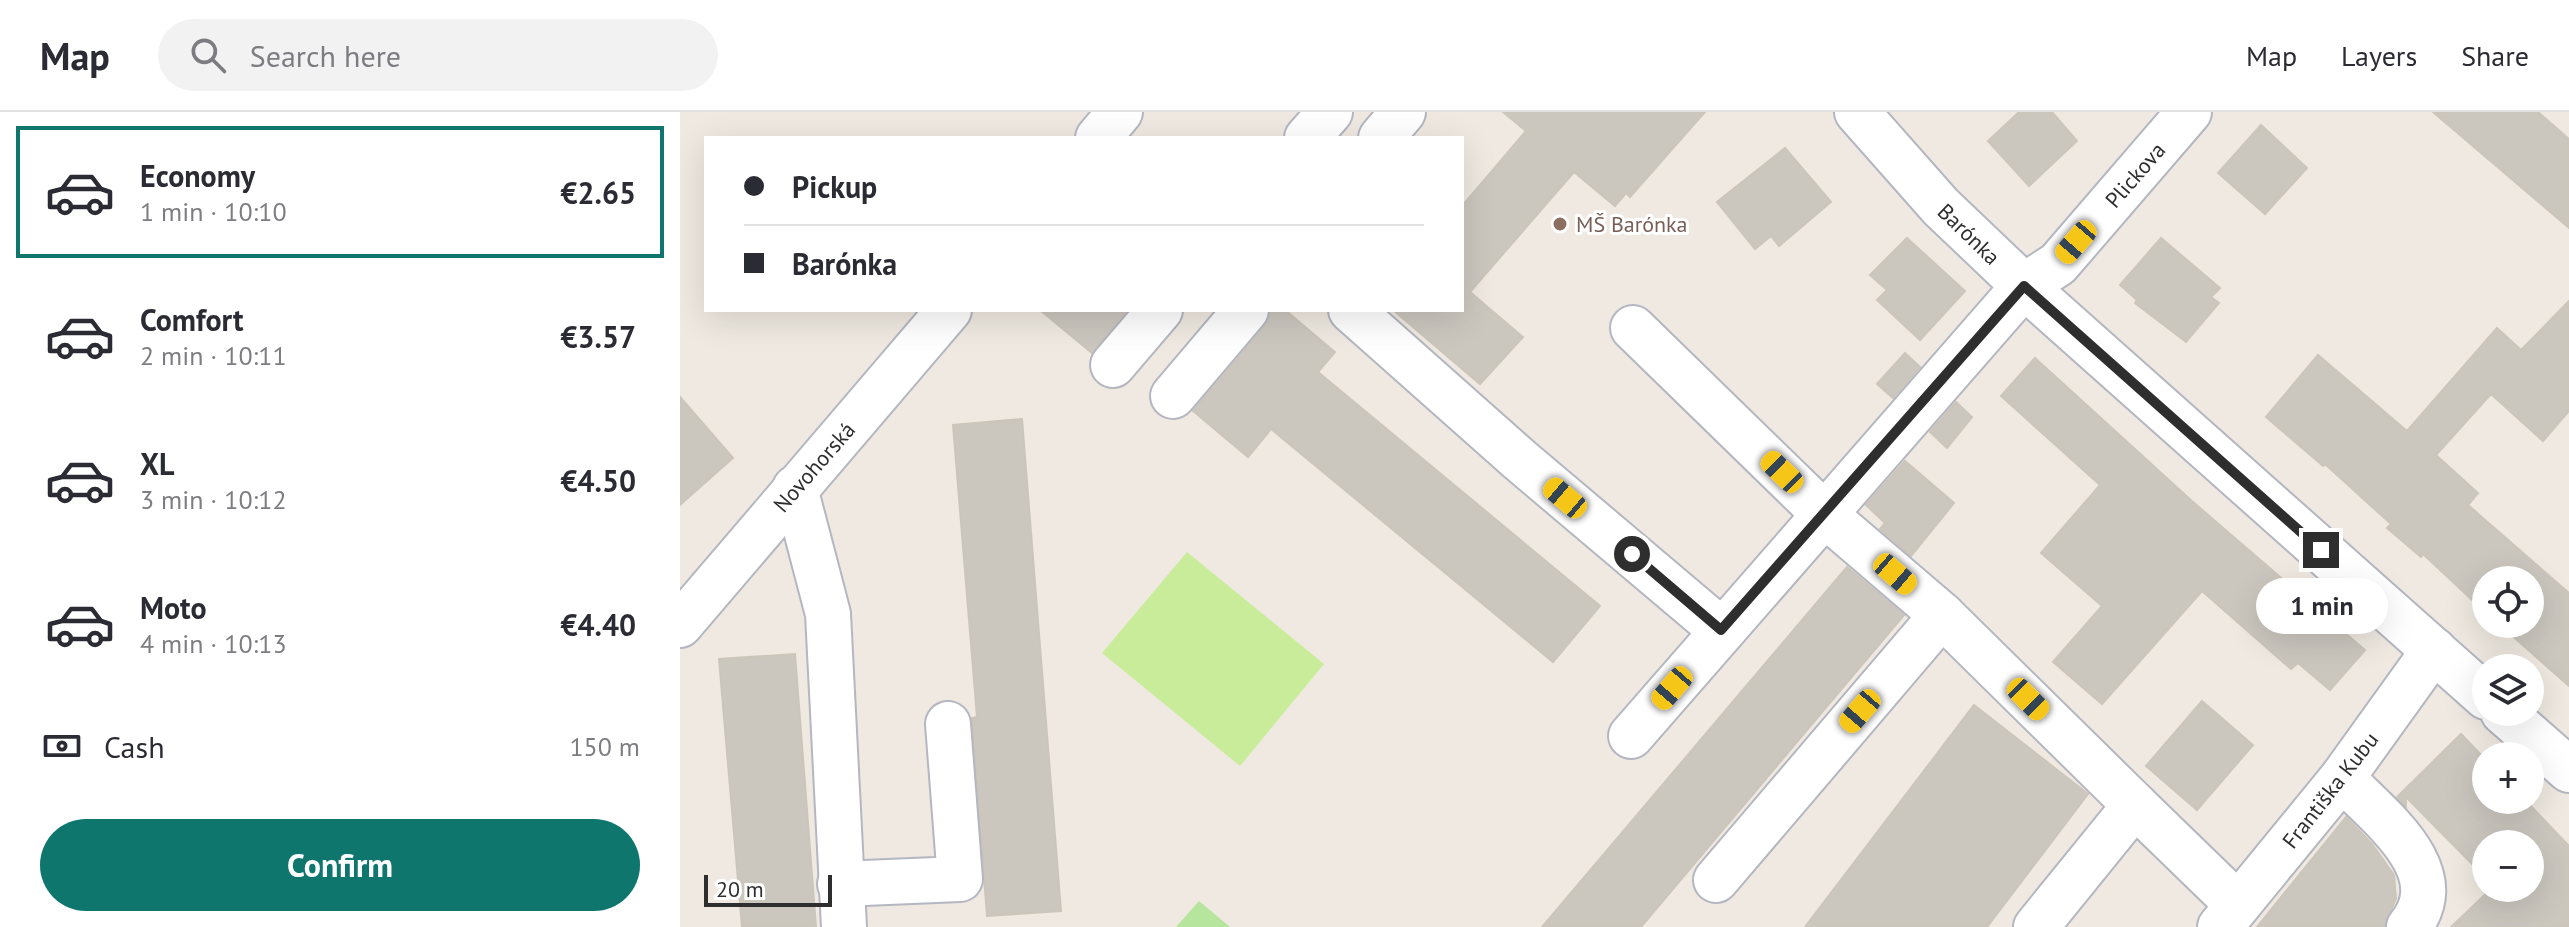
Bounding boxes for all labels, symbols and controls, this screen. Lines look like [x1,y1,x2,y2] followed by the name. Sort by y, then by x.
[158,19,718,91] search box
[40,31,110,80] text: Map
[186,33,230,77] icon: search
[250,36,401,75] text: Search here
[2246,37,2297,74] text: Map
[2341,37,2417,74] text: Layers
[2461,37,2529,74] text: Share
[2099,136,2171,214] street label: Plickova
[44,156,116,228] icon: car
[140,156,255,195] text: Economy
[792,167,877,206] text: Pickup
[561,173,636,212] text: €2.65
[140,195,287,228] text: 1 min · 10:10
[1932,197,2006,271] street label: Barónka
[1576,210,1687,238] place label: MŠ Barónka
[1551,215,1569,233] marker: MŠ Barónka
[2051,216,2101,268] car
[792,244,897,283] text: Barónka
[44,300,116,372] icon: car
[140,300,243,339] text: Comfort
[561,317,636,356] text: €3.57
[140,339,287,372] text: 2 min · 10:11
[767,416,861,518] street label: Novohorská
[44,444,116,516] icon: car
[140,444,174,483] text: XL
[1756,447,1808,497] car
[561,461,636,500] text: €4.50
[1539,473,1591,523] car
[140,483,287,516] text: 3 min · 10:12
[2303,532,2339,568] route end
[1614,536,1650,572] route start
[1869,549,1921,599] car
[2472,566,2544,902] map controls
[2472,566,2544,638] button: locate
[2255,578,2387,634] callout: 1 min
[44,588,116,660] icon: car
[140,588,207,627] text: Moto
[2290,589,2354,622] text: 1 min
[561,605,636,644] text: €4.40
[140,627,287,660] text: 4 min · 10:13
[2472,654,2544,726] button: layers
[1647,662,1697,714] car
[2003,674,2053,724] car
[1835,685,1885,737] car
[40,724,84,768] icon: cash
[2276,726,2384,854] street label: Františka Kubu
[104,727,165,766] text: Cash
[569,730,640,763] text: 150 m
[2472,742,2544,814] button: +
[40,819,640,911] button: Confirm
[2472,830,2544,902] button: −
[704,871,832,907] scale bar
[716,875,764,903] text: 20 m

